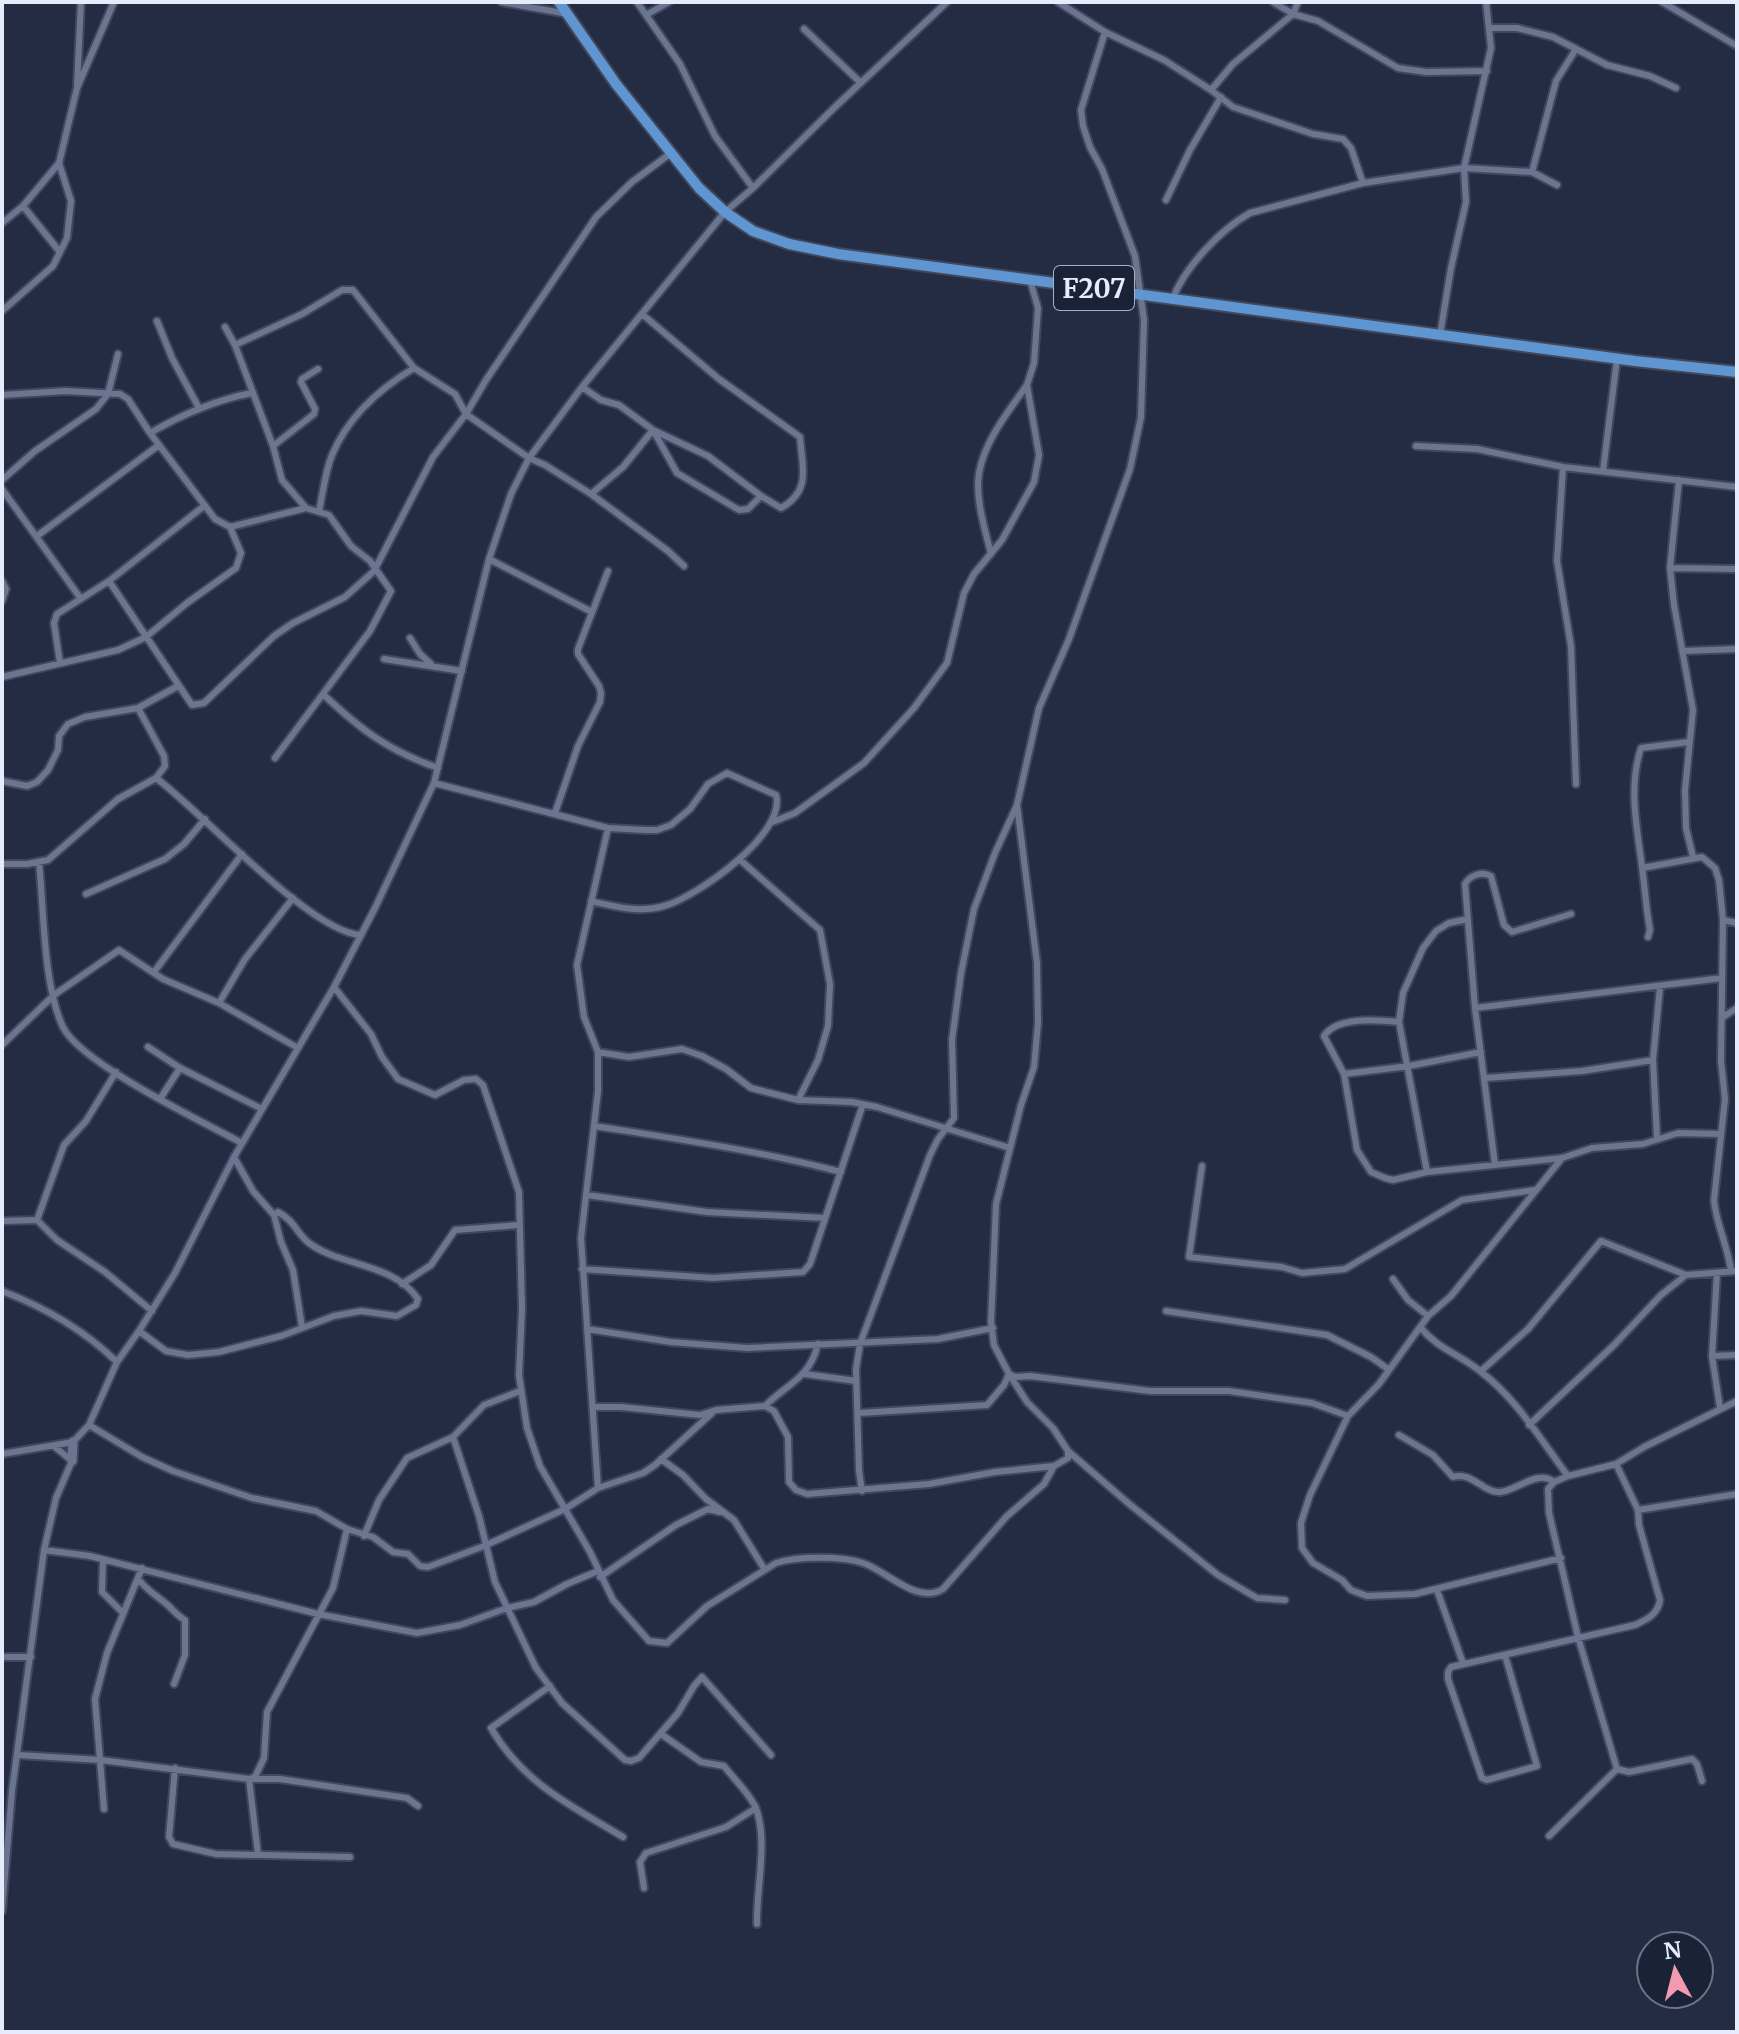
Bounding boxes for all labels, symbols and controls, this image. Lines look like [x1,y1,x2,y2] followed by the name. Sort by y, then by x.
[1054,266,1134,310] road number: F207
[1635,1930,1715,2010] north arrow
[1662,1935,1684,1965] text: N

